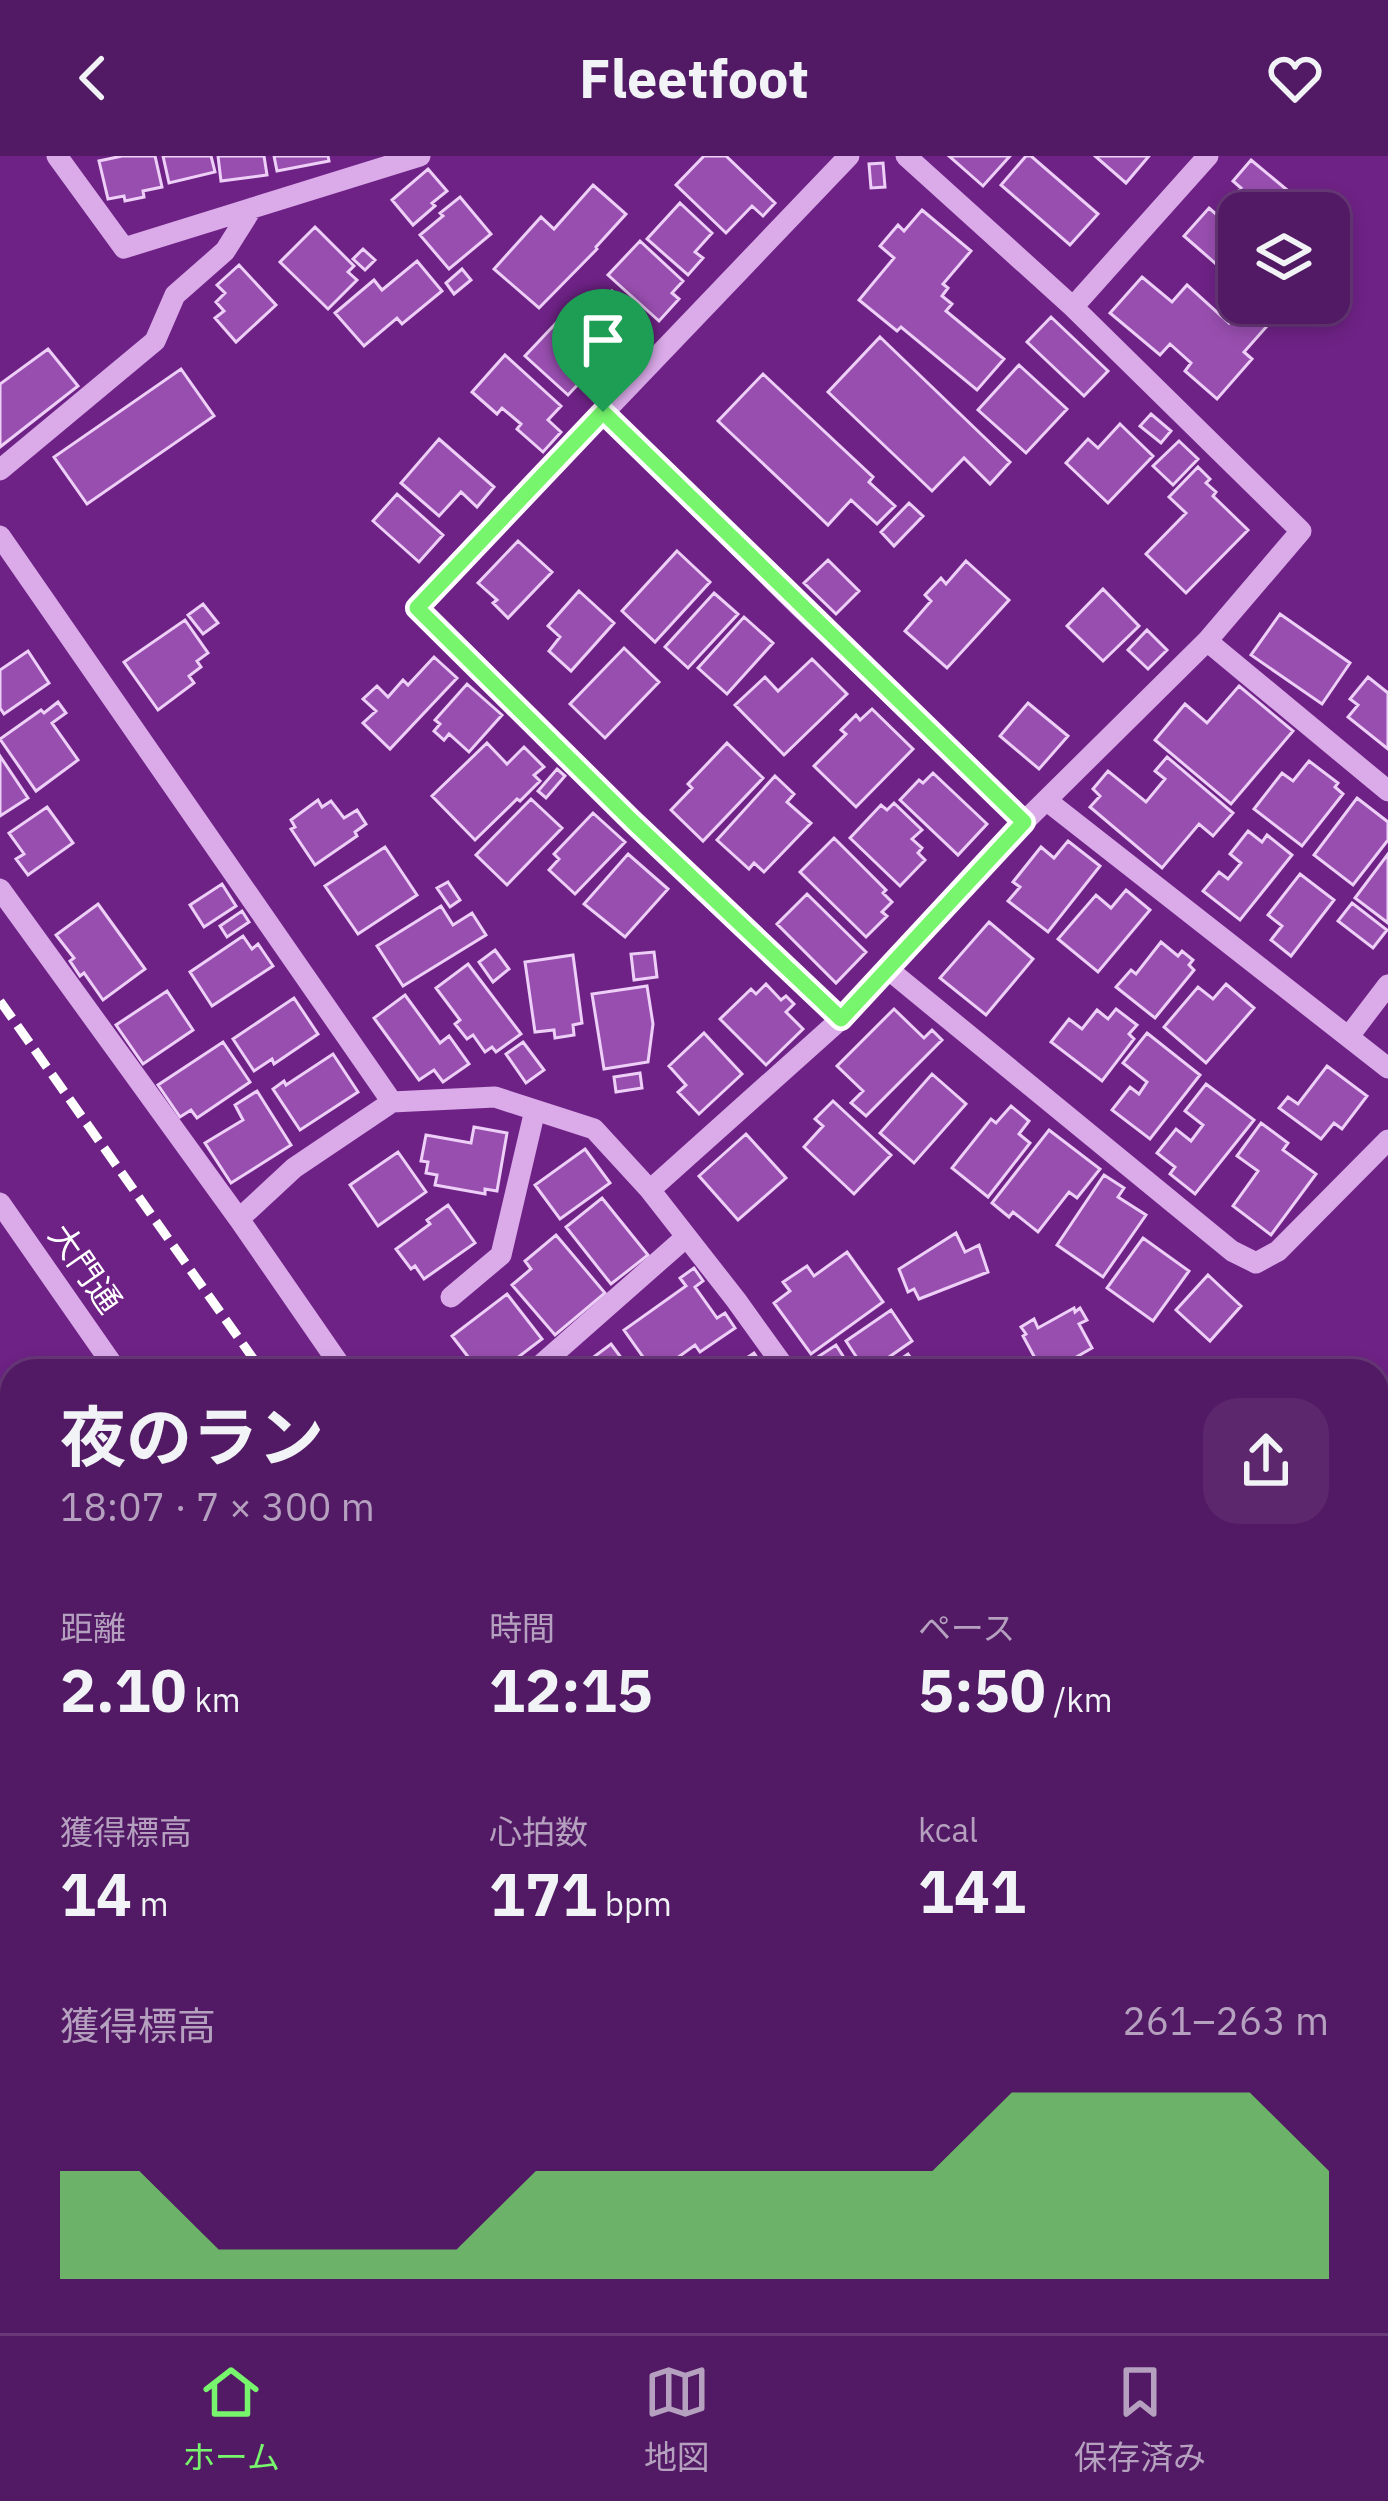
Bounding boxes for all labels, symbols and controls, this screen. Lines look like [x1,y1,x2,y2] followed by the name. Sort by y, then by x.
[579,43,809,113] text: Fleetfoot
[60,45,126,111] icon: back
[1262,45,1328,111] icon: heart
[1218,192,1350,324] map controls
[1218,192,1350,324] button: layers
[552,289,654,412] pin
[570,307,636,373] icon: arrive
[40,1215,132,1321] street label: 大門通
[60,1393,324,1479] text: 夜のラン
[1203,1398,1329,1524] button: share
[60,1481,375,1532] text: 18:07 · 7 × 300 m
[60,1606,126,1649] text: 距離
[489,1606,555,1649] text: 時間
[918,1606,1015,1649] text: ペース
[60,1650,187,1729] text: 2.10
[489,1650,653,1729] text: 12:15
[918,1650,1046,1729] text: 5:50
[187,1678,241,1721] text: km
[1046,1678,1112,1721] text: /km
[918,1808,978,1851] text: kcal
[60,1810,192,1853] text: 獲得標高
[489,1810,588,1853] text: 心拍数
[918,1851,1026,1930] text: 141
[60,1854,132,1933] text: 14
[489,1854,597,1933] text: 171
[132,1882,169,1925] text: m
[597,1882,672,1925] text: bpm
[1122,1995,1329,2046] text: 261–263 m
[60,2000,216,2051] text: 獲得標高
[182,2359,280,2479] tab: ホーム
[644,2359,710,2479] tab: 地図
[1074,2359,1206,2479] tab: 保存済み

